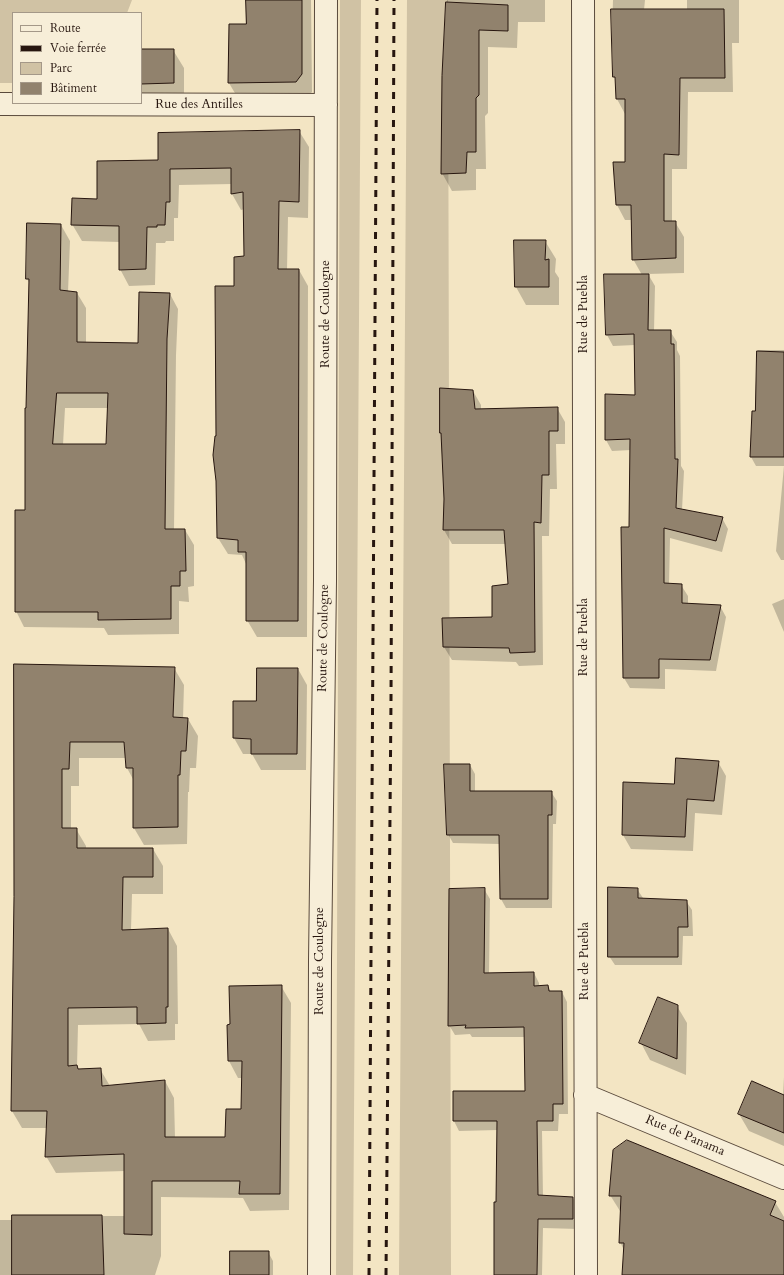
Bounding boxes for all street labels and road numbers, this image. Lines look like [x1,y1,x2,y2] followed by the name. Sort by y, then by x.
[155,97,243,113] street label: Rue des Antilles
[318,260,334,368] street label: Route de Coulogne
[576,275,592,353] street label: Rue de Puebla
[315,584,333,692] street label: Route de Coulogne
[576,598,592,676] street label: Rue de Puebla
[312,907,328,1015] street label: Route de Coulogne
[577,922,593,1000] street label: Rue de Puebla
[643,1112,727,1160] street label: Rue de Panama

